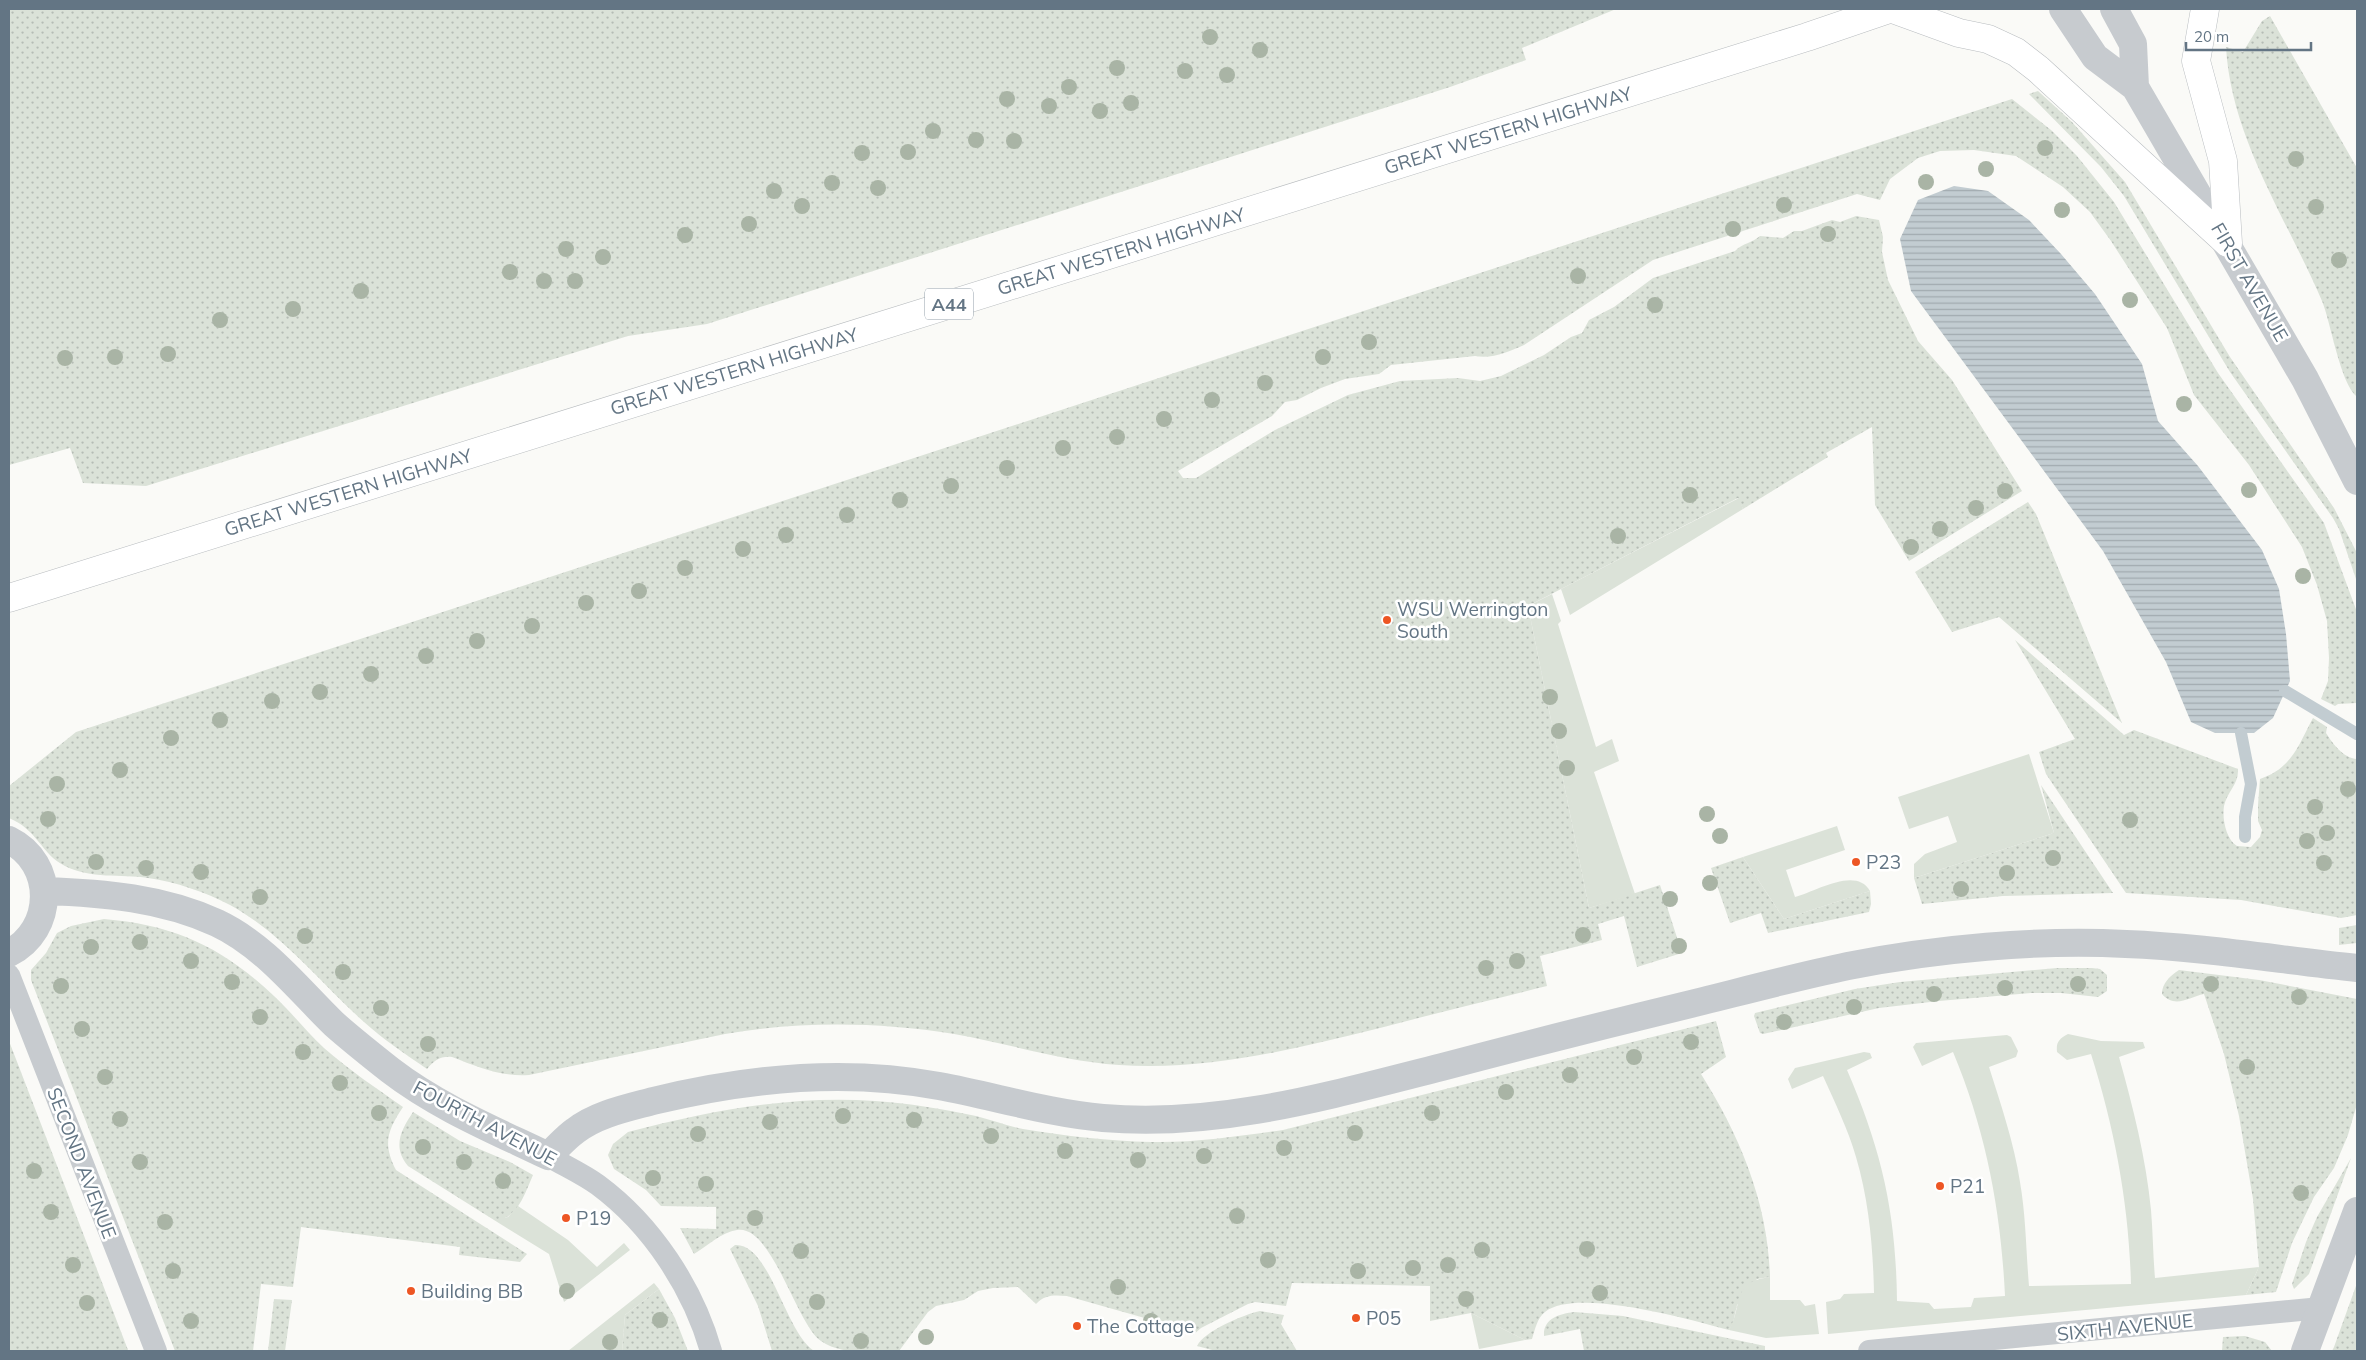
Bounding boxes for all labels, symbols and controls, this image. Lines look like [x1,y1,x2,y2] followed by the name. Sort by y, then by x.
[2186,20,2311,52] scale bar
[2194,27,2229,46] text: 20 m
[1381,81,1635,179] street label: GREAT WESTERN HIGHWAY
[994,202,1248,300] street label: GREAT WESTERN HIGHWAY
[2206,218,2294,346] street label: FIRST AVENUE
[925,288,973,320] road number: A44
[607,322,861,420] street label: GREAT WESTERN HIGHWAY
[221,443,475,541] street label: GREAT WESTERN HIGHWAY
[1397,597,1548,643] place label: WSU Werrington South
[1381,614,1393,626] marker: WSU Werrington South
[1866,850,1901,874] place label: P23
[1850,856,1862,868] marker: P23
[409,1075,561,1171] street label: FOURTH AVENUE
[42,1084,122,1242] street label: SECOND AVENUE
[1950,1174,1985,1198] place label: P21
[1934,1180,1946,1192] marker: P21
[576,1206,611,1230] place label: P19
[560,1212,572,1224] marker: P19
[421,1279,523,1303] place label: Building BB
[405,1285,417,1297] marker: Building BB
[1366,1306,1401,1330] place label: P05
[2056,1308,2194,1346] street label: SIXTH AVENUE
[1350,1312,1362,1324] marker: P05
[1087,1314,1194,1338] place label: The Cottage
[1071,1320,1083,1332] marker: The Cottage

